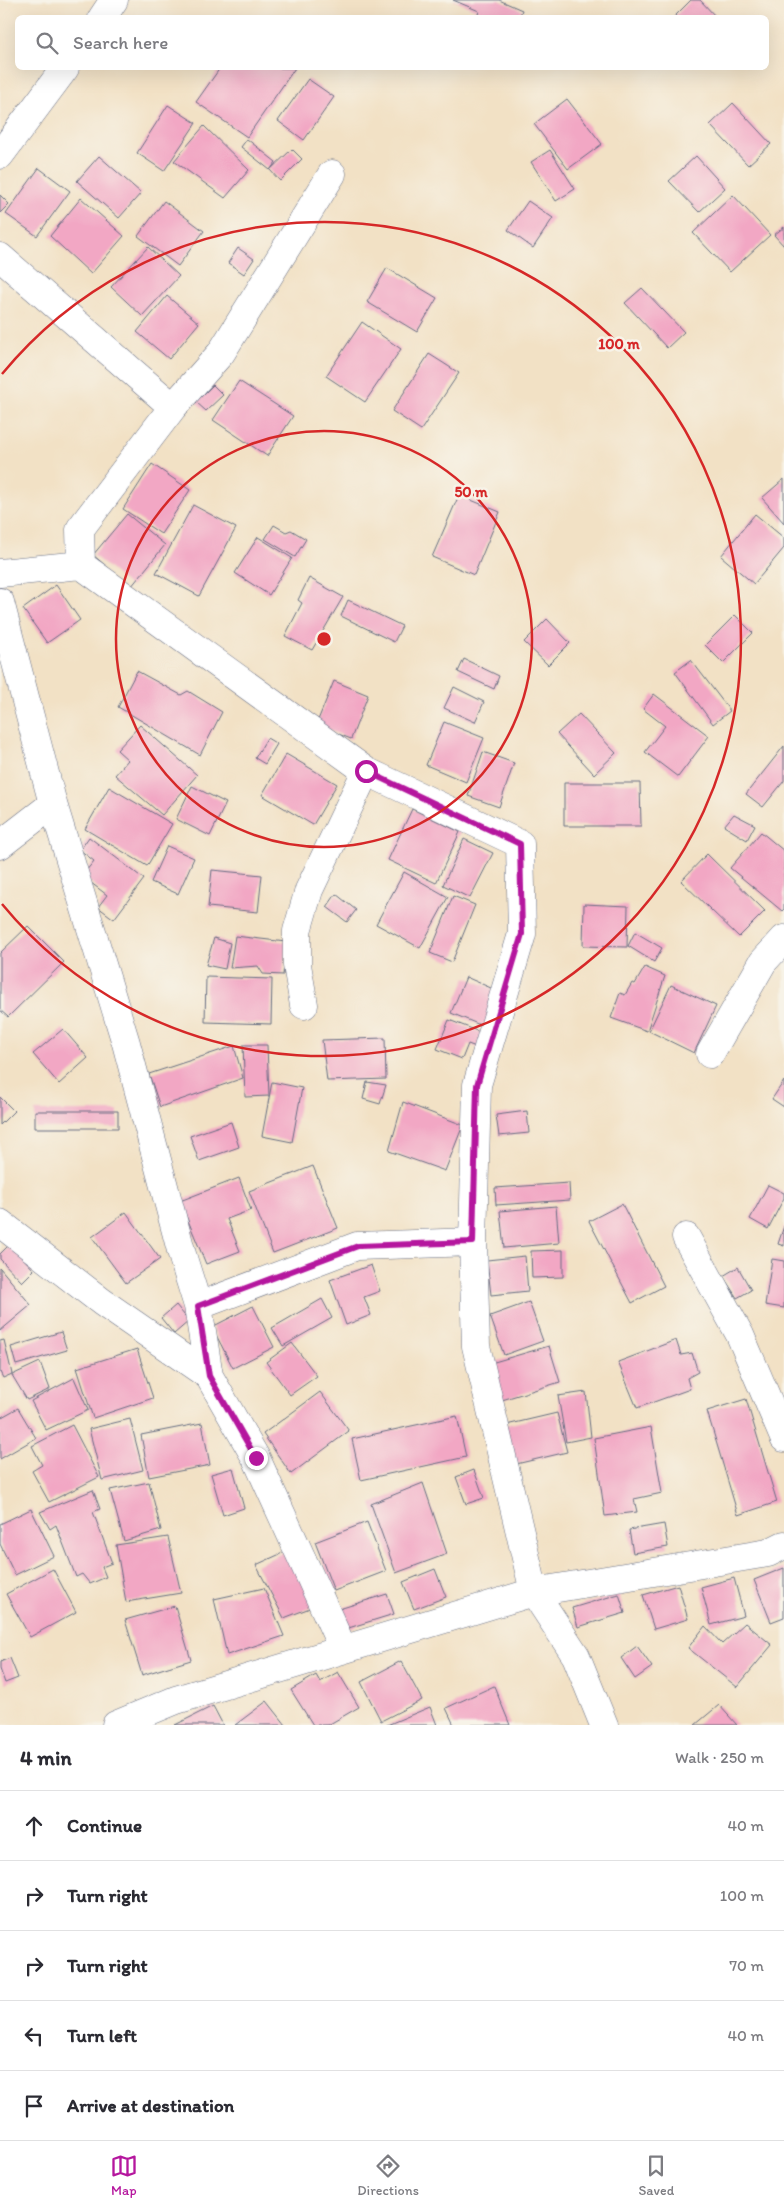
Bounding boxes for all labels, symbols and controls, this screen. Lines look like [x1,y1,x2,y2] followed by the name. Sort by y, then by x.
[15,15,769,70] search box
[33,29,61,57] icon: search
[73,31,168,54] text: Search here
[598,335,640,353] text: 100 m
[454,483,488,501] text: 50 m
[315,630,333,648] centre of rings
[355,760,378,783] route start
[245,1447,268,1470] route end
[20,1745,72,1770] text: 4 min
[675,1748,764,1767] text: Walk · 250 m
[20,1812,48,1840] icon: ahead
[67,1814,142,1837] text: Continue
[727,1816,764,1835] text: 40 m
[20,1882,48,1910] icon: right
[67,1884,148,1907] text: Turn right
[720,1886,764,1905] text: 100 m
[20,1952,48,1980] icon: right
[67,1954,148,1977] text: Turn right
[729,1956,764,1975] text: 70 m
[20,2022,48,2050] icon: left
[67,2024,137,2047] text: Turn left
[727,2026,764,2045] text: 40 m
[20,2092,48,2120] icon: arrive
[67,2094,234,2117] text: Arrive at destination
[110,2152,138,2199] tab: Map
[357,2152,419,2199] tab: Directions
[638,2152,674,2199] tab: Saved

